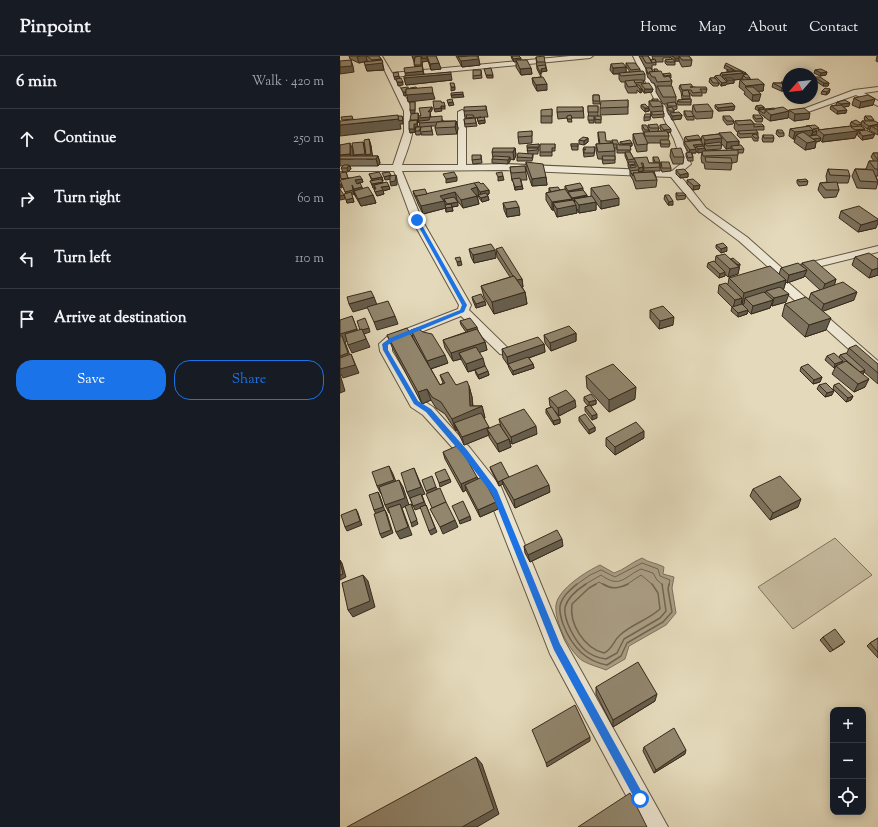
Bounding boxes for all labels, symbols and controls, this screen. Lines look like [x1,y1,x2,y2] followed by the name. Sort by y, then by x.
[20,14,91,41] text: Pinpoint
[640,18,677,38] text: Home
[699,18,726,38] text: Map
[748,18,787,38] text: About
[809,18,858,38] text: Contact
[782,68,818,104] north arrow
[16,70,57,94] text: 6 min
[252,73,324,91] text: Walk · 420 m
[16,128,38,150] icon: ahead
[54,128,116,149] text: Continue
[293,130,324,148] text: 250 m
[16,188,38,210] icon: right
[54,188,120,209] text: Turn right
[297,190,324,208] text: 60 m
[408,211,426,229] route end
[16,248,38,270] icon: left
[54,248,111,269] text: Turn left
[295,250,324,268] text: 110 m
[16,308,38,330] icon: arrive
[54,308,187,329] text: Arrive at destination
[16,360,166,400] button: Save
[174,360,324,400] button: Share
[830,707,866,815] map controls
[830,707,866,743] button: +
[830,743,866,779] button: −
[830,779,866,815] button: locate
[631,790,649,808] route start

